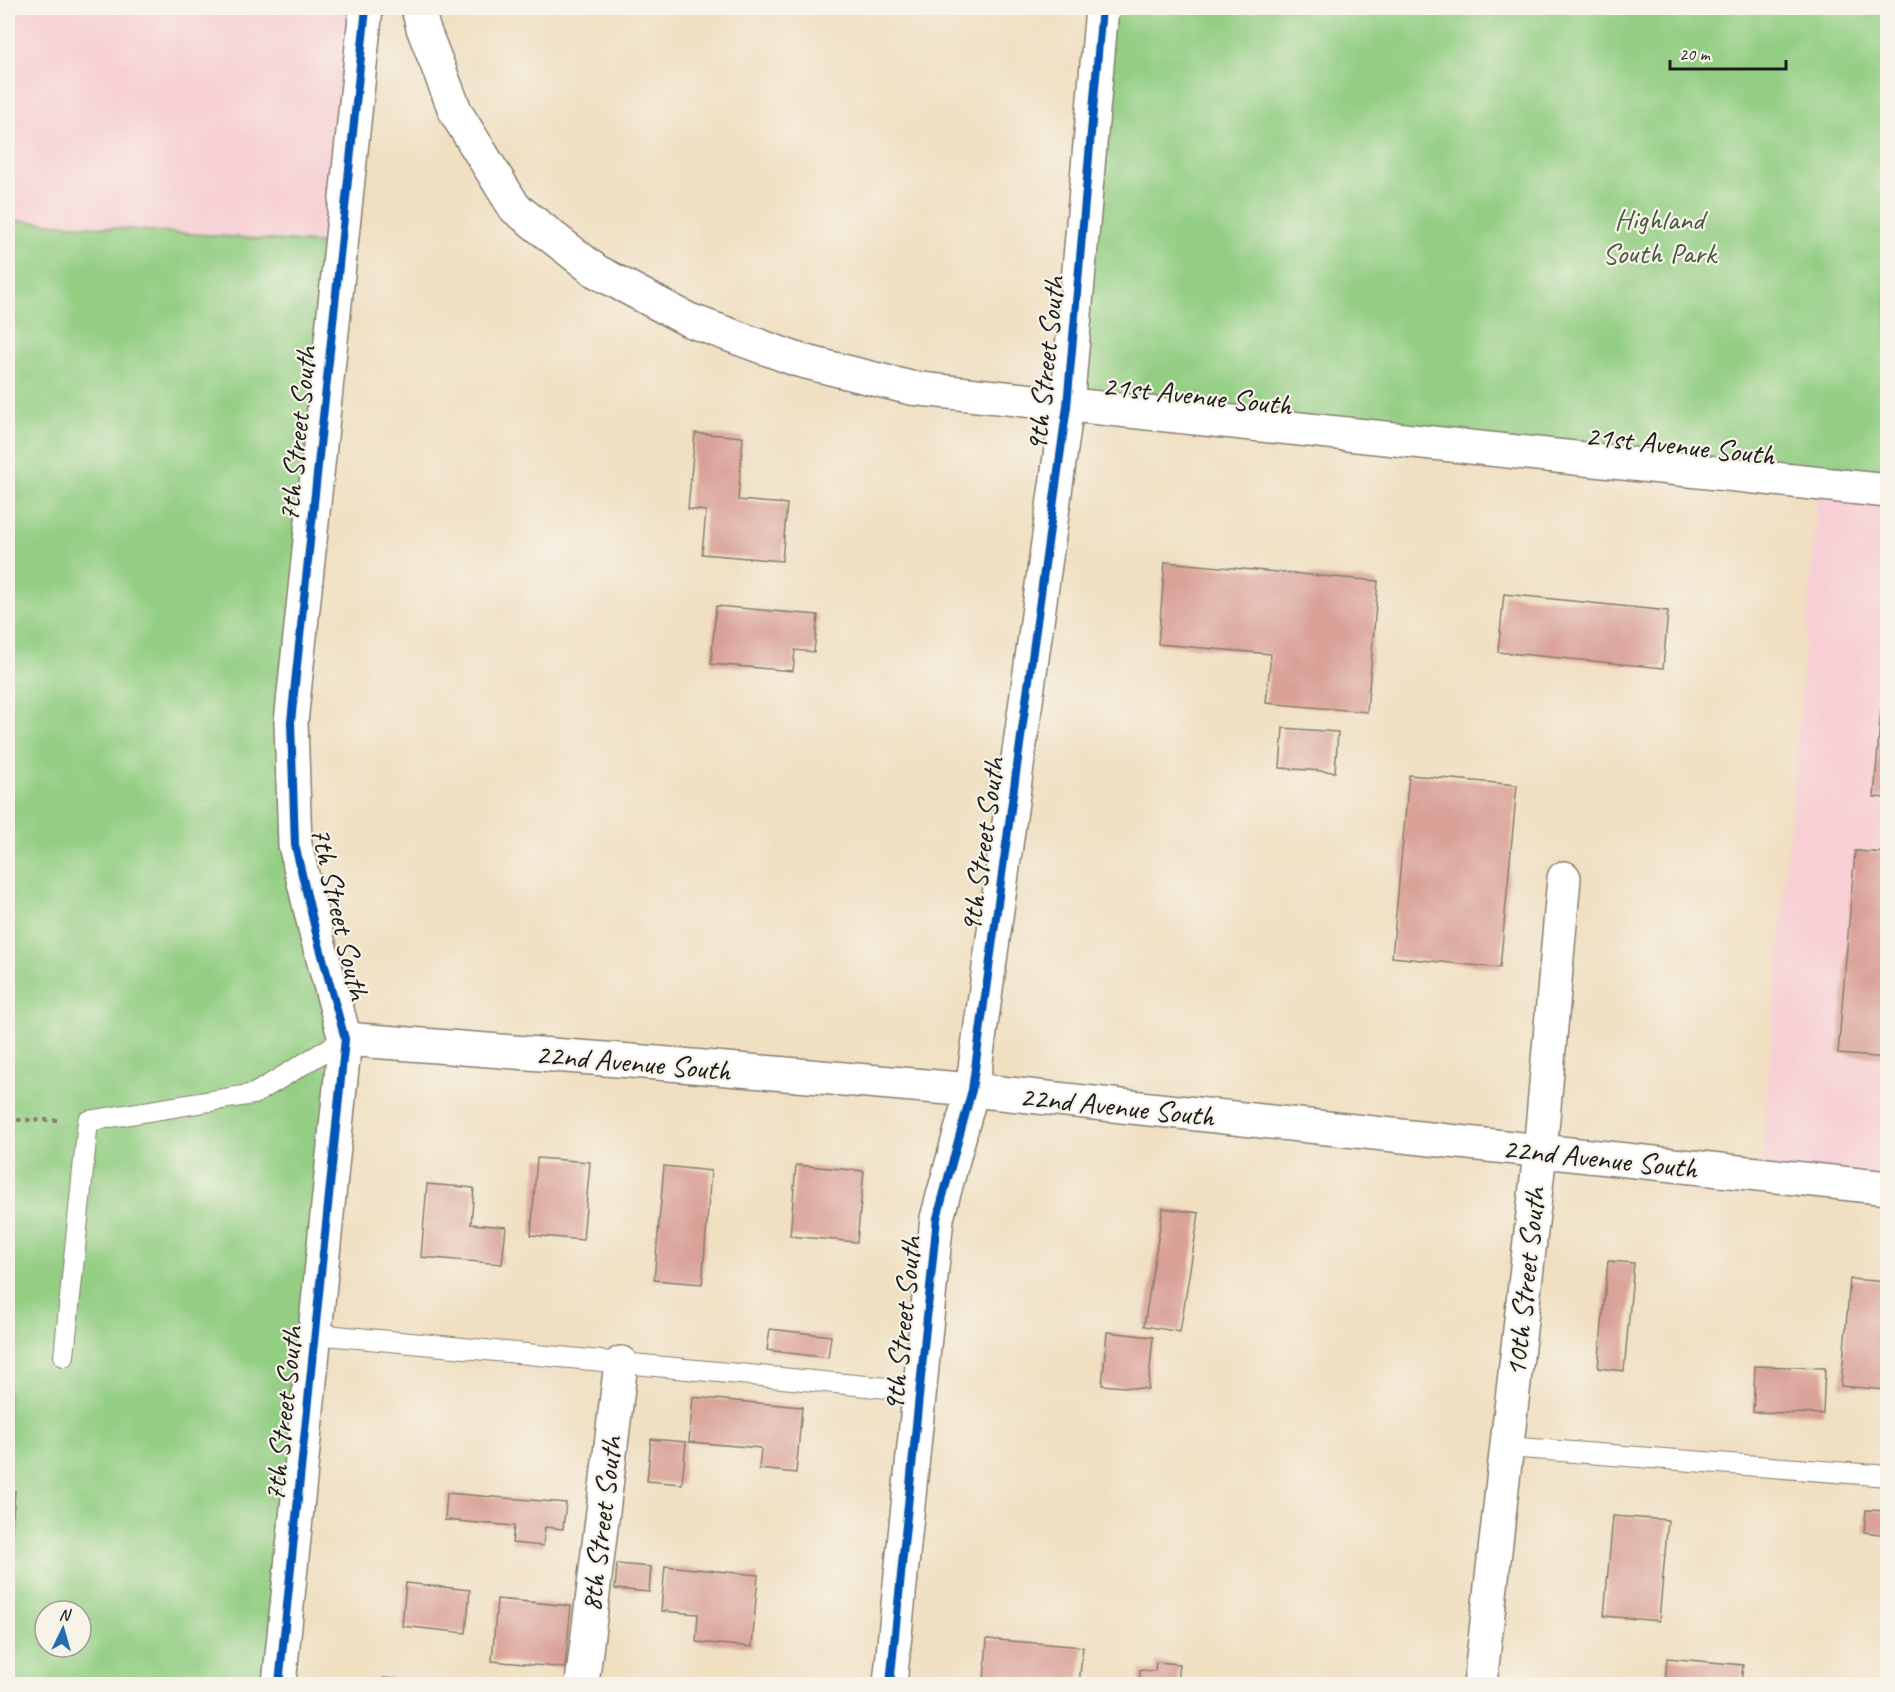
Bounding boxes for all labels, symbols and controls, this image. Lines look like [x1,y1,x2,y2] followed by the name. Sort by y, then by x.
[1670,33,1786,71] scale bar
[1679,43,1712,65] text: 20 m
[1602,200,1718,272] park label: Highland South Park
[1017,272,1073,454] street label: 9th Street South
[269,342,325,524] street label: 7th Street South
[1100,366,1295,424] street label: 21st Avenue South
[1583,416,1778,474] street label: 21st Avenue South
[951,753,1013,935] street label: 9th Street South
[302,823,379,1005] street label: 7th Street South
[534,1035,733,1090] street label: 22nd Avenue South
[1018,1077,1218,1135] street label: 22nd Avenue South
[1501,1129,1701,1187] street label: 22nd Avenue South
[1496,1184,1554,1378] street label: 10th Street South
[874,1232,930,1414] street label: 9th Street South
[255,1322,311,1504] street label: 7th Street South
[571,1432,631,1614] street label: 8th Street South
[33,1599,93,1659] north arrow
[58,1605,73,1626] text: N

